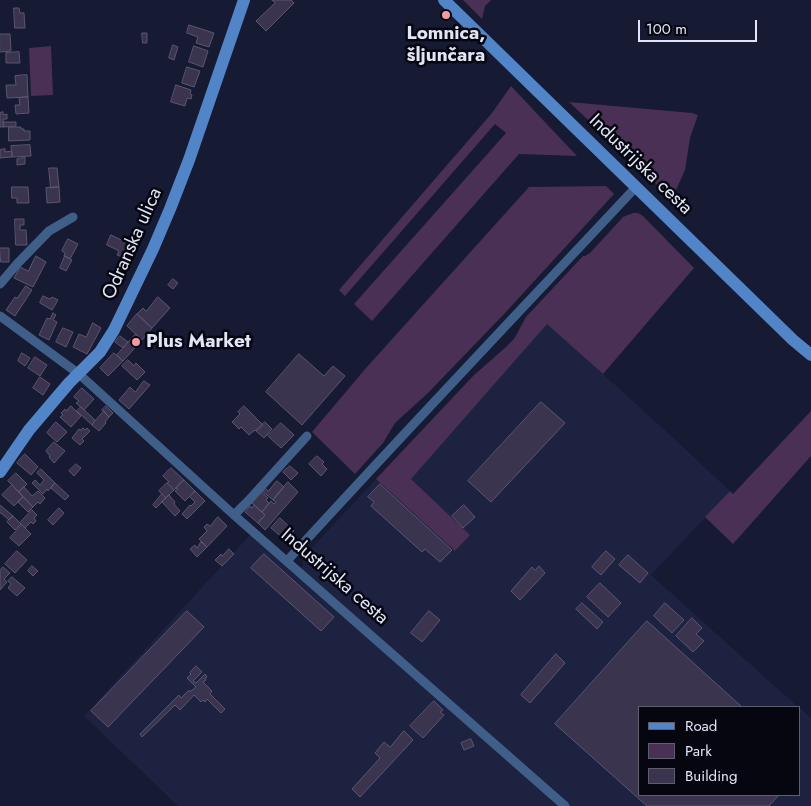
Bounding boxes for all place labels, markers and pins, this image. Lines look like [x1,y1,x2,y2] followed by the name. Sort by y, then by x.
[440,9,452,21] marker: Lomnica, šljunčara
[407,23,485,67] place label: Lomnica, šljunčara
[146,331,251,353] place label: Plus Market
[130,336,142,348] marker: Plus Market

